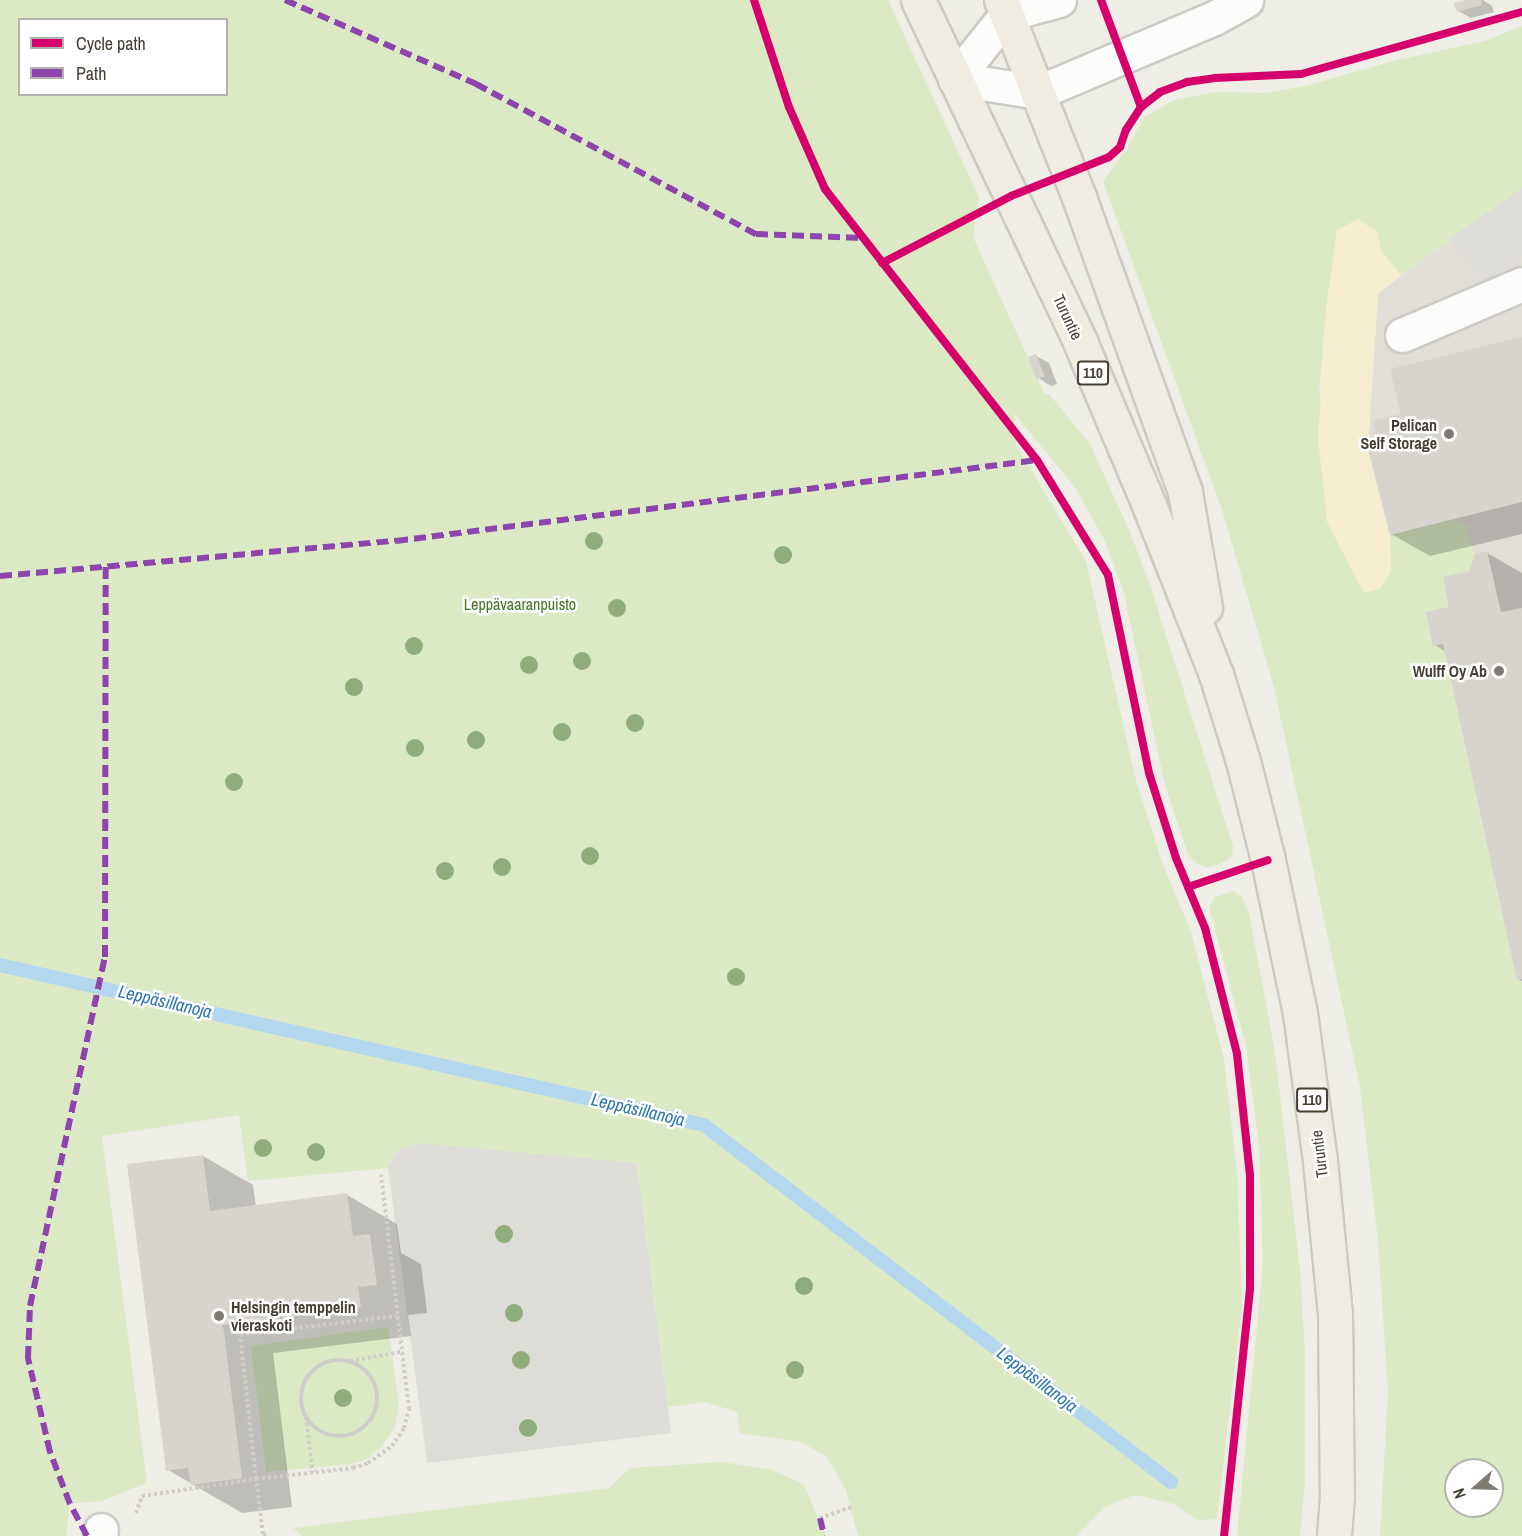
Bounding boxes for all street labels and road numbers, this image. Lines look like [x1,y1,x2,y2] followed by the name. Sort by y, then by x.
[1049,291,1087,343] street label: Turuntie
[1076,361,1110,385] road number: 110
[1296,1088,1328,1112] road number: 110
[1307,1129,1331,1179] street label: Turuntie

